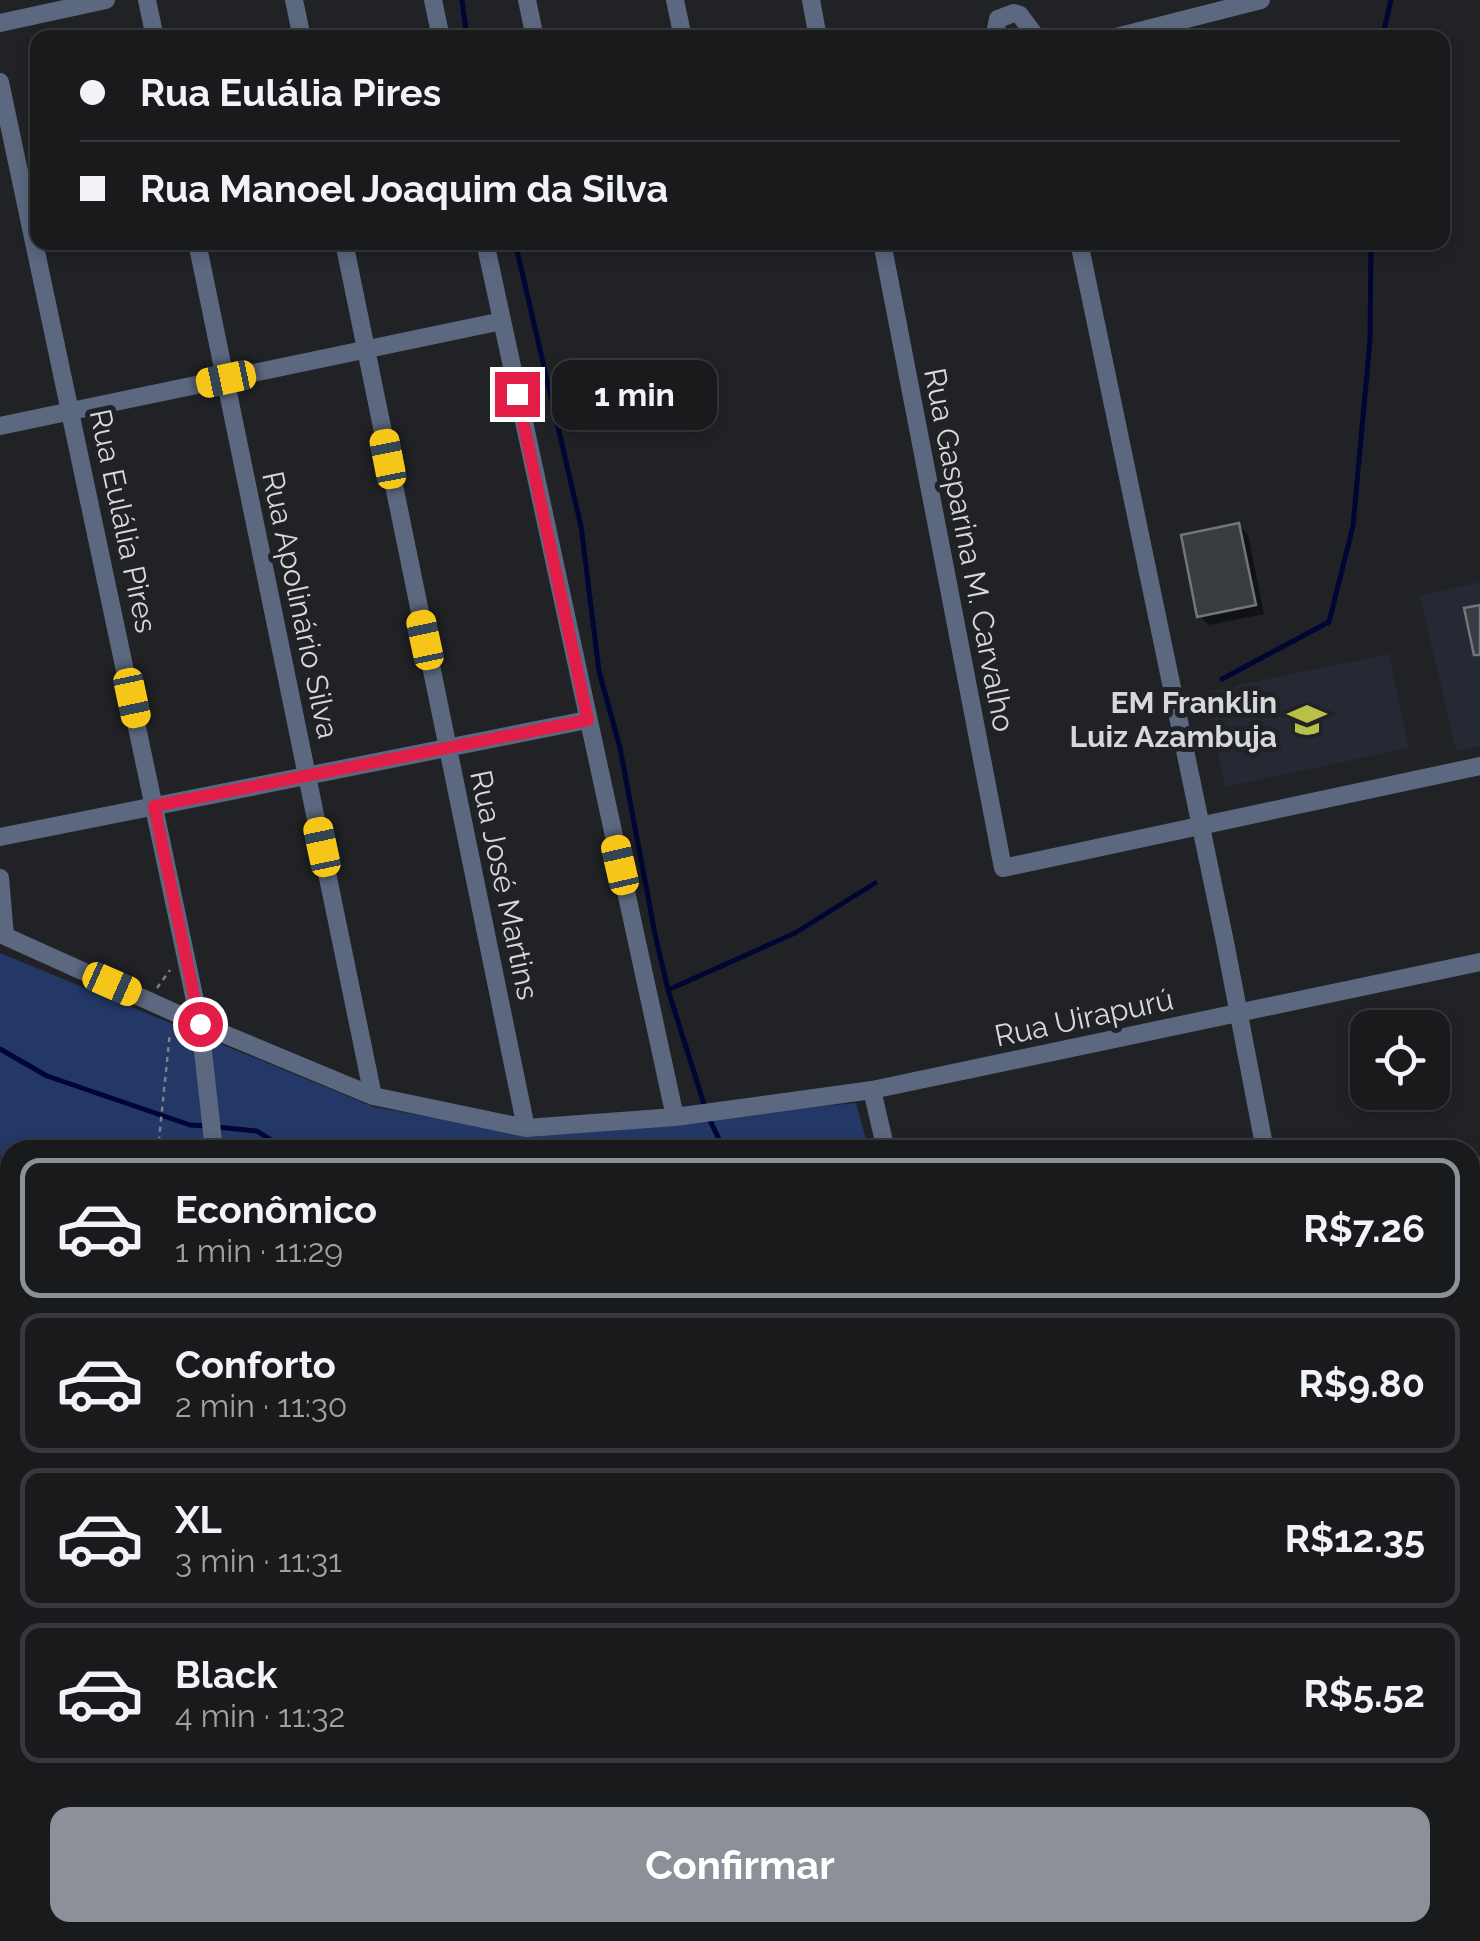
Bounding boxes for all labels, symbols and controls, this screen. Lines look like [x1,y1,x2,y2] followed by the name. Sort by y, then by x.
[140,70,441,115] text: Rua Eulália Pires
[140,166,668,211] text: Rua Manoel Joaquim da Silva
[194,358,258,400] car
[552,359,717,429] callout: 1 min
[917,365,1022,735] street label: Rua Gasparina M. Carvalho
[495,372,540,417] route end
[594,376,675,413] text: 1 min
[83,406,164,636] street label: Rua Eulália Pires
[368,427,408,491] car
[255,468,346,742] street label: Rua Apolinário Silva
[404,608,446,672] car
[111,666,153,730] car
[1070,685,1277,754] place label: EM Franklin Luiz Azambuja
[1286,699,1328,741] school or university icon: EM Franklin Luiz Azambuja
[463,767,546,1003] street label: Rua José Martins
[301,815,343,879] car
[599,832,641,898] car
[78,958,146,1010] car
[991,982,1176,1054] street label: Rua Uirapurú
[178,1002,223,1047] route start
[1350,1010,1450,1110] map controls
[1350,1010,1450,1110] button: locate
[55,1183,145,1273] icon: car
[175,1187,377,1232] text: Econômico
[1303,1206,1425,1251] text: R$7.26
[175,1232,343,1269] text: 1 min · 11:29
[55,1338,145,1428] icon: car
[175,1342,336,1387] text: Conforto
[1298,1361,1425,1406] text: R$9.80
[175,1387,347,1424] text: 2 min · 11:30
[55,1493,145,1583] icon: car
[175,1497,222,1542] text: XL
[1285,1516,1425,1561] text: R$12.35
[175,1542,342,1579] text: 3 min · 11:31
[55,1648,145,1738] icon: car
[175,1652,277,1697] text: Black
[1304,1671,1425,1716] text: R$5.52
[175,1697,345,1734] text: 4 min · 11:32
[50,1807,1430,1922] button: Confirmar

